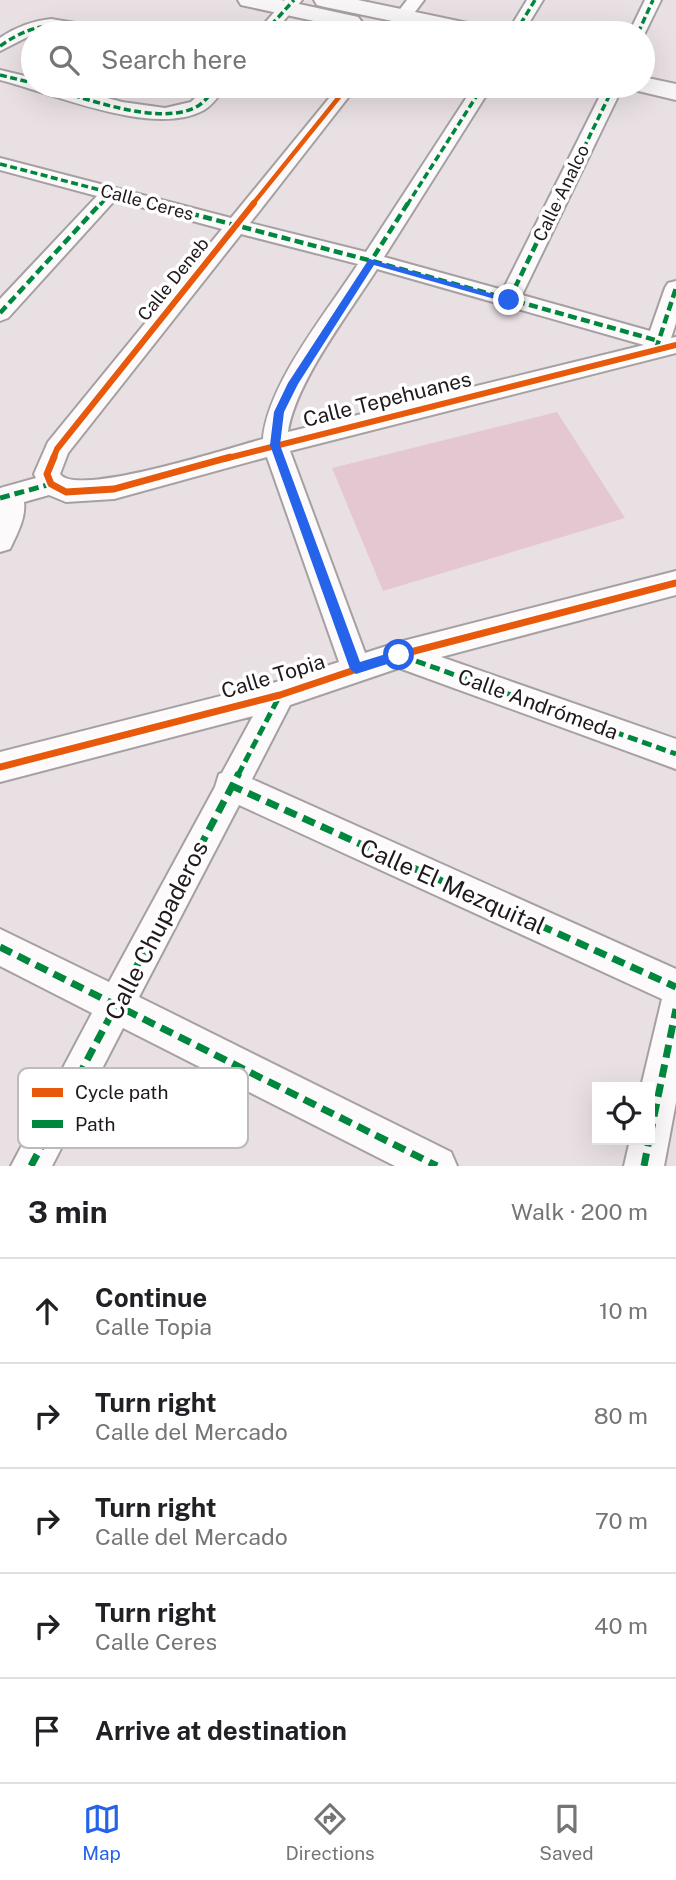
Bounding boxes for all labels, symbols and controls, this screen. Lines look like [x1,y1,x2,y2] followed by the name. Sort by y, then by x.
[21,21,655,98] search box
[45,41,83,79] icon: search
[101,44,247,75] text: Search here
[529,141,593,245] street label: Calle Analco
[98,179,196,225] street label: Calle Ceres
[133,233,213,325] street label: Calle Deneb
[493,284,524,315] route end
[300,366,474,432] street label: Calle Tepehuanes
[383,639,414,670] route start
[218,648,328,704] street label: Calle Topia
[455,663,621,745] street label: Calle Andrómeda
[356,833,550,939] street label: Calle El Mezquital
[99,836,213,1024] street label: Calle Chupaderos
[18,1068,248,1148] legend
[75,1081,168,1103] text: Cycle path
[592,1082,655,1145] map controls
[592,1082,655,1145] button: locate
[75,1113,115,1135] text: Path
[28,1194,107,1230] text: 3 min
[511,1198,648,1225] text: Walk · 200 m
[95,1282,207,1313] text: Continue
[28,1292,66,1330] icon: ahead
[599,1297,648,1324] text: 10 m
[95,1313,212,1340] text: Calle Topia
[95,1387,217,1418] text: Turn right
[28,1397,66,1435] icon: right
[594,1402,648,1429] text: 80 m
[95,1418,288,1445] text: Calle del Mercado
[95,1492,217,1523] text: Turn right
[28,1502,66,1540] icon: right
[595,1507,648,1534] text: 70 m
[95,1523,288,1550] text: Calle del Mercado
[95,1597,217,1628] text: Turn right
[28,1607,66,1645] icon: right
[594,1612,648,1639] text: 40 m
[95,1628,217,1655] text: Calle Ceres
[28,1712,66,1750] icon: arrive
[95,1715,347,1746] text: Arrive at destination
[82,1800,121,1864] tab: Map
[285,1800,375,1864] tab: Directions
[539,1800,594,1864] tab: Saved

